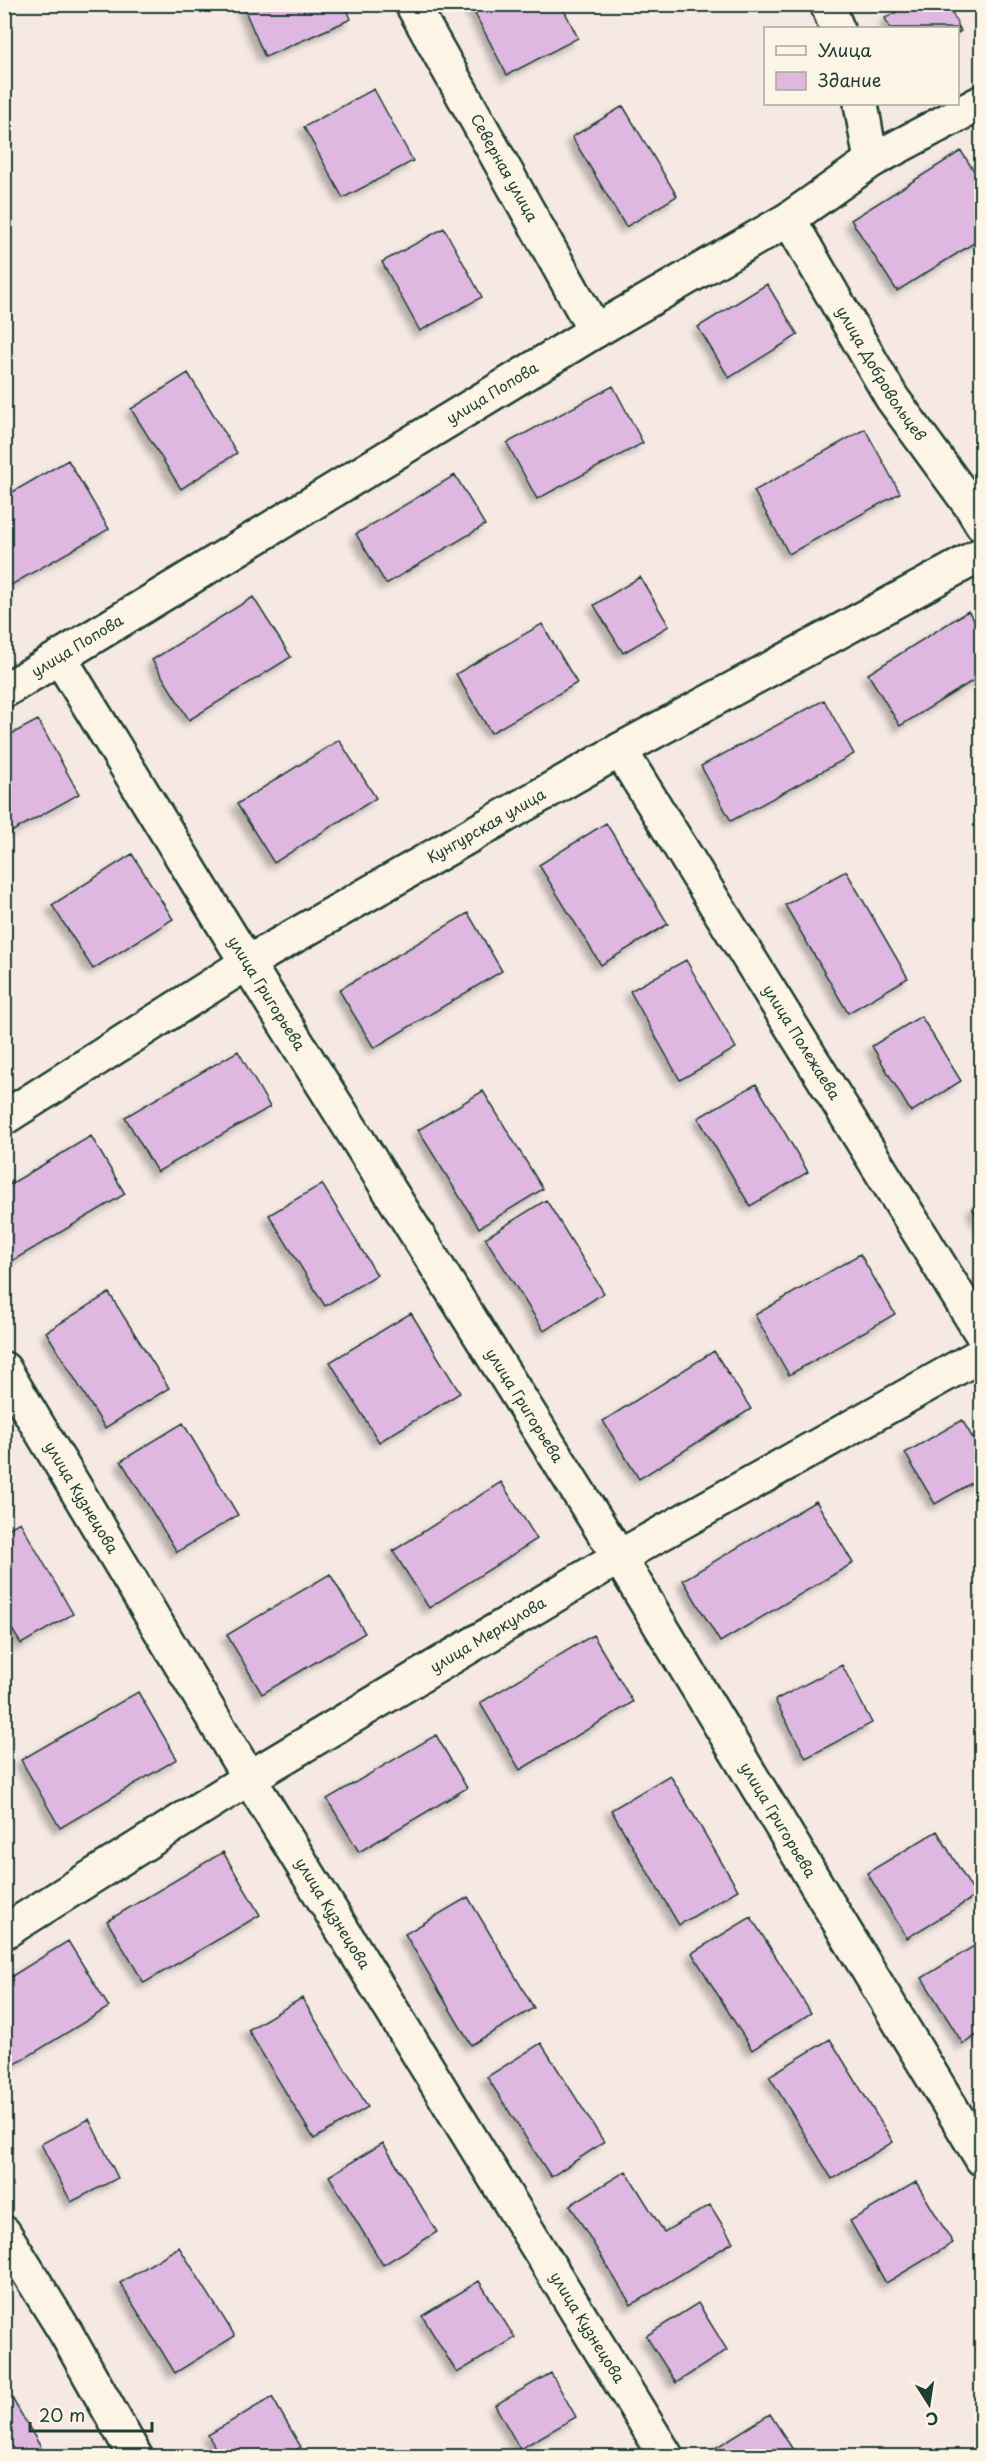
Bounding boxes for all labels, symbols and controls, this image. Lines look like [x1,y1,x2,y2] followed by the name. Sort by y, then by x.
[764,27,959,105] legend
[818,36,872,63] text: Улица
[818,66,881,93] text: Здание
[466,109,545,226] street label: Северная улица
[831,301,933,445] street label: улица Добровольцев
[441,355,543,429] street label: улица Попова
[26,608,128,682] street label: улица Попова
[422,782,550,868] street label: Кунгурская улица
[223,931,312,1055] street label: улица Григорьева
[758,979,847,1104] street label: улица Полежаева
[481,1343,570,1467] street label: улица Григорьева
[40,1436,125,1558] street label: улица Кузнецова
[425,1590,550,1678] street label: улица Меркулова
[735,1757,823,1882] street label: улица Григорьева
[291,1853,377,1974] street label: улица Кузнецова
[545,2267,632,2388] street label: улица Кузнецова
[899,2374,959,2434] north arrow
[30,2395,152,2433] scale bar
[39,2401,85,2428] text: 20 m
[924,2407,941,2433] text: С

